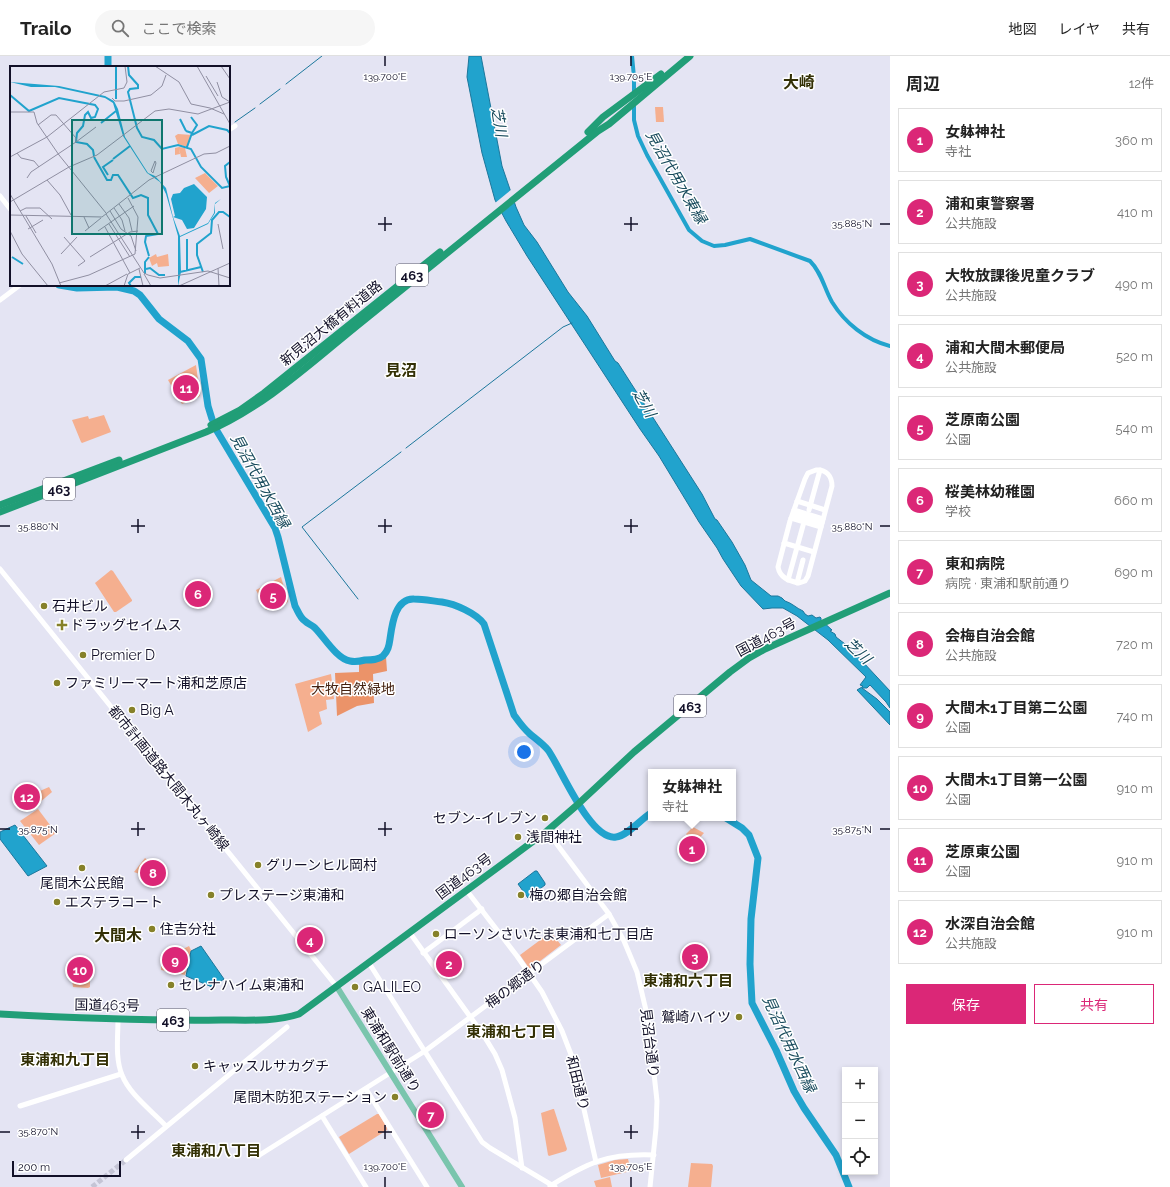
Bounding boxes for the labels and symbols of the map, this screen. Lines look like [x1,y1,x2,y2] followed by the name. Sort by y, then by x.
[10,66,230,286] inset map
[363,71,407,82] text: 139.700°E
[610,71,652,82] text: 139.705°E
[783,73,815,92] district label: 大崎
[488,106,511,140] water label: 芝川
[642,127,711,229] water label: 見沼代用水東縁
[832,218,872,229] text: 35.885°N
[396,264,428,286] road number: 463
[277,277,385,369] street label: 新見沼大橋有料道路
[385,361,417,380] district label: 見沼
[173,373,199,403] pin: 11
[629,386,660,422] water label: 芝川
[227,431,294,533] water label: 見沼代用水西縁
[43,478,75,500] road number: 463
[18,521,58,532] text: 35.880°N
[832,521,872,532] text: 35.880°N
[185,579,211,609] pin: 6
[260,581,286,611] pin: 5
[52,598,108,614] place label: 石井ビル
[39,601,49,611] marker: 石井ビル
[733,615,799,659] street label: 国道463号
[70,617,182,633] place label: ドラッグセイムス
[57,620,67,630] marker: ドラッグセイムス
[841,634,876,669] water label: 芝川
[91,647,155,663] place label: Premier D
[78,650,88,660] marker: Premier D
[65,675,247,691] place label: ファミリーマート浦和芝原店
[52,678,62,688] marker: ファミリーマート浦和芝原店
[311,681,395,697] park label: 大牧自然緑地
[674,695,706,717] road number: 463
[106,702,232,854] street label: 都市計画道路大間木丸ヶ崎線
[140,702,174,718] place label: Big A
[127,705,137,715] marker: Big A
[514,742,534,762] your location
[14,782,40,812] pin: 12
[433,810,537,826] place label: セブン-イレブン
[540,813,550,823] marker: セブン-イレブン
[18,824,58,835] text: 35.875°N
[832,824,872,835] text: 35.875°N
[526,829,582,845] place label: 浅間神社
[513,832,523,842] marker: 浅間神社
[679,834,705,864] pin: 1
[433,850,495,902] street label: 国道463号
[266,857,377,873] place label: グリーンヒル岡村
[140,858,166,888] pin: 8
[253,860,263,870] marker: グリーンヒル岡村
[77,863,87,873] marker: 尾間木公民館
[40,875,124,891] place label: 尾間木公民館
[219,887,345,903] place label: プレステージ東浦和
[529,887,627,903] place label: 梅の郷自治会館
[206,890,216,900] marker: プレステージ東浦和
[516,890,526,900] marker: 梅の郷自治会館
[65,894,163,910] place label: エステラコート
[52,897,62,907] marker: エステラコート
[160,921,216,937] place label: 住吉分社
[147,924,157,934] marker: 住吉分社
[297,925,323,955] pin: 4
[94,926,142,945] district label: 大間木
[444,926,654,942] place label: ローソンさいたま東浦和七丁目店
[431,929,441,939] marker: ローソンさいたま東浦和七丁目店
[682,942,708,972] pin: 3
[162,945,188,975] pin: 9
[436,949,462,979] pin: 2
[67,955,93,985] pin: 10
[482,957,548,1011] street label: 梅の郷通り
[643,972,733,990] district label: 東浦和六丁目
[179,977,304,993] place label: セレナハイム東浦和
[363,979,421,995] place label: GALILEO
[166,980,176,990] marker: セレナハイム東浦和
[350,982,360,992] marker: GALILEO
[759,993,820,1097] water label: 見沼代用水西縁
[74,996,140,1014] street label: 国道463号
[358,1004,424,1096] street label: 東浦和駅前通り
[638,1007,662,1079] street label: 見沼台通り
[157,1009,189,1031] road number: 463
[661,1009,731,1025] place label: 鷲崎ハイツ
[734,1012,744,1022] marker: 鷲崎ハイツ
[466,1023,556,1041] district label: 東浦和七丁目
[20,1051,110,1069] district label: 東浦和九丁目
[563,1054,593,1112] street label: 和田通り
[203,1058,329,1074] place label: キャッスルサカグチ
[190,1061,200,1071] marker: キャッスルサカグチ
[233,1089,387,1105] place label: 尾間木防犯ステーション
[390,1092,400,1102] marker: 尾間木防犯ステーション
[418,1100,444,1130] pin: 7
[18,1126,58,1137] text: 35.870°N
[171,1142,261,1160] district label: 東浦和八丁目
[12,1159,121,1178] scale bar
[363,1161,407,1172] text: 139.700°E
[610,1161,652,1172] text: 139.705°E

